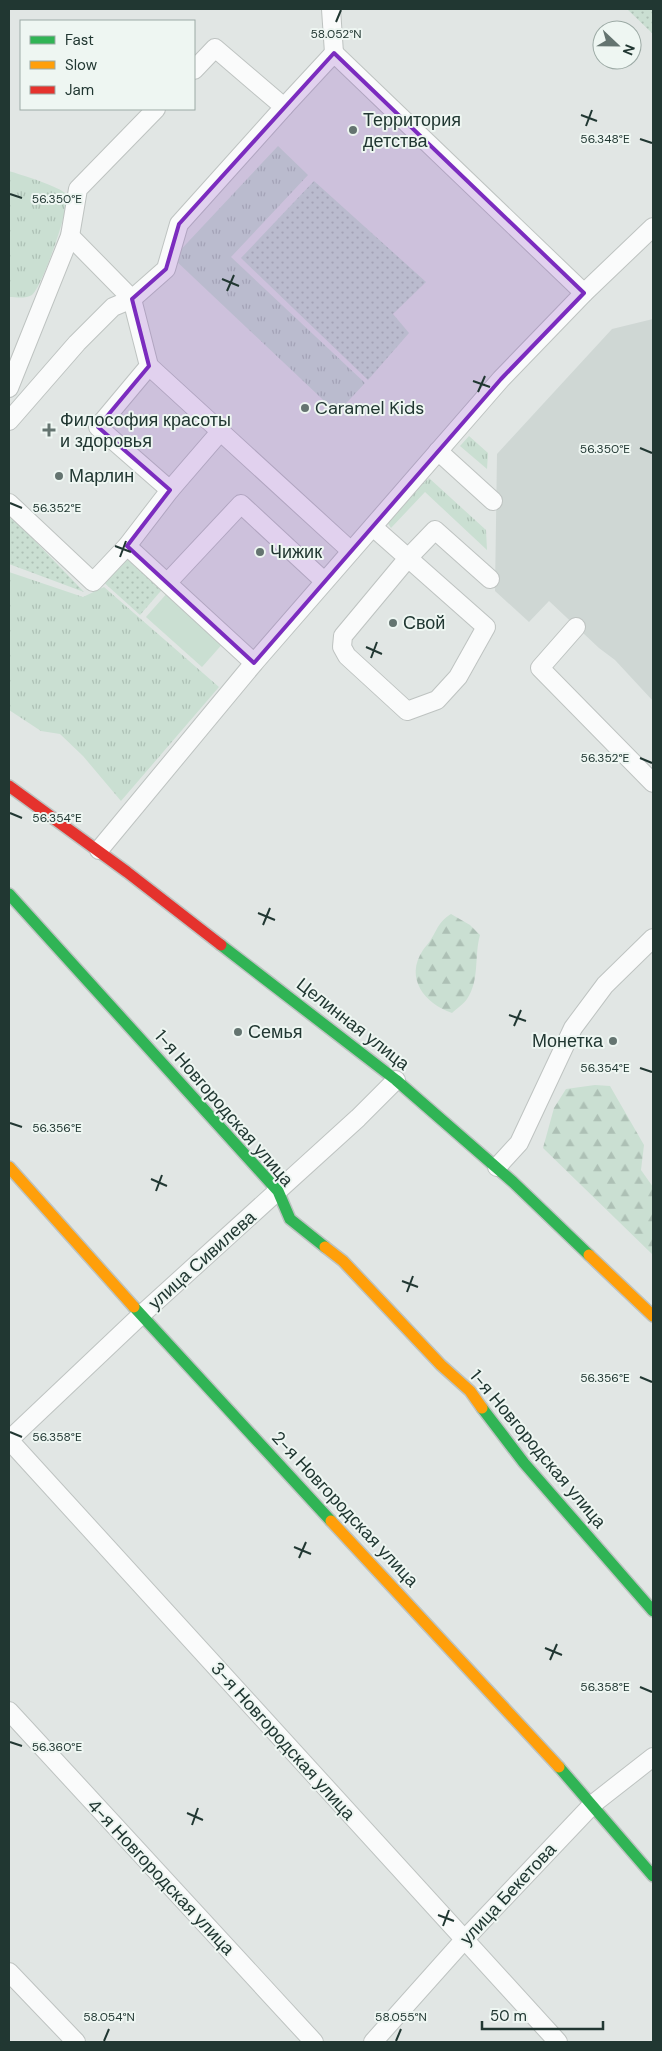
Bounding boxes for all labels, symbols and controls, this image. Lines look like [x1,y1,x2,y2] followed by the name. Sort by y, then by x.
[20,20,195,110] legend
[592,20,642,70] north arrow
[310,26,362,42] text: 58.052°N
[65,30,94,50] text: Fast
[619,42,639,58] text: N
[65,55,98,75] text: Slow
[65,80,94,100] text: Jam
[363,108,461,153] place label: Территория детства
[347,124,359,136] marker: Территория детства
[580,131,630,147] text: 56.348°E
[32,191,82,207] text: 56.350°E
[315,396,424,420] place label: Caramel Kids
[299,402,311,414] marker: Caramel Kids
[60,408,231,453] place label: Философия красоты и здоровья
[42,423,56,437] marker: Философия красоты и здоровья
[580,441,630,457] text: 56.350°E
[69,464,134,488] place label: Марлин
[53,470,65,482] marker: Марлин
[33,500,82,516] text: 56.352°E
[270,540,322,564] place label: Чижик
[254,546,266,558] marker: Чижик
[403,611,445,635] place label: Свой
[387,617,399,629] marker: Свой
[581,750,630,766] text: 56.352°E
[32,810,82,826] text: 56.354°E
[292,972,415,1076] street label: Целинная улица
[248,1020,303,1044] place label: Семья
[149,1025,299,1192] street label: 1-я Новгородская улица
[232,1026,244,1038] marker: Семья
[532,1029,604,1053] place label: Монетка
[607,1035,619,1047] marker: Монетка
[580,1060,630,1076] text: 56.354°E
[32,1120,82,1136] text: 56.356°E
[143,1205,262,1315] street label: улица Сивилева
[465,1365,612,1534] street label: 1-я Новгородская улица
[580,1370,630,1386] text: 56.356°E
[266,1426,424,1593] street label: 2-я Новгородская улица
[32,1429,82,1445] text: 56.358°E
[205,1657,361,1826] street label: 3-я Новгородская улица
[580,1679,630,1695] text: 56.358°E
[32,1739,82,1755] text: 56.360°E
[82,1794,240,1961] street label: 4-я Новгородская улица
[455,1837,562,1950] street label: улица Бекетова
[482,1998,603,2030] scale bar
[490,2006,527,2026] text: 50 m
[83,2009,135,2025] text: 58.054°N
[375,2009,427,2025] text: 58.055°N

